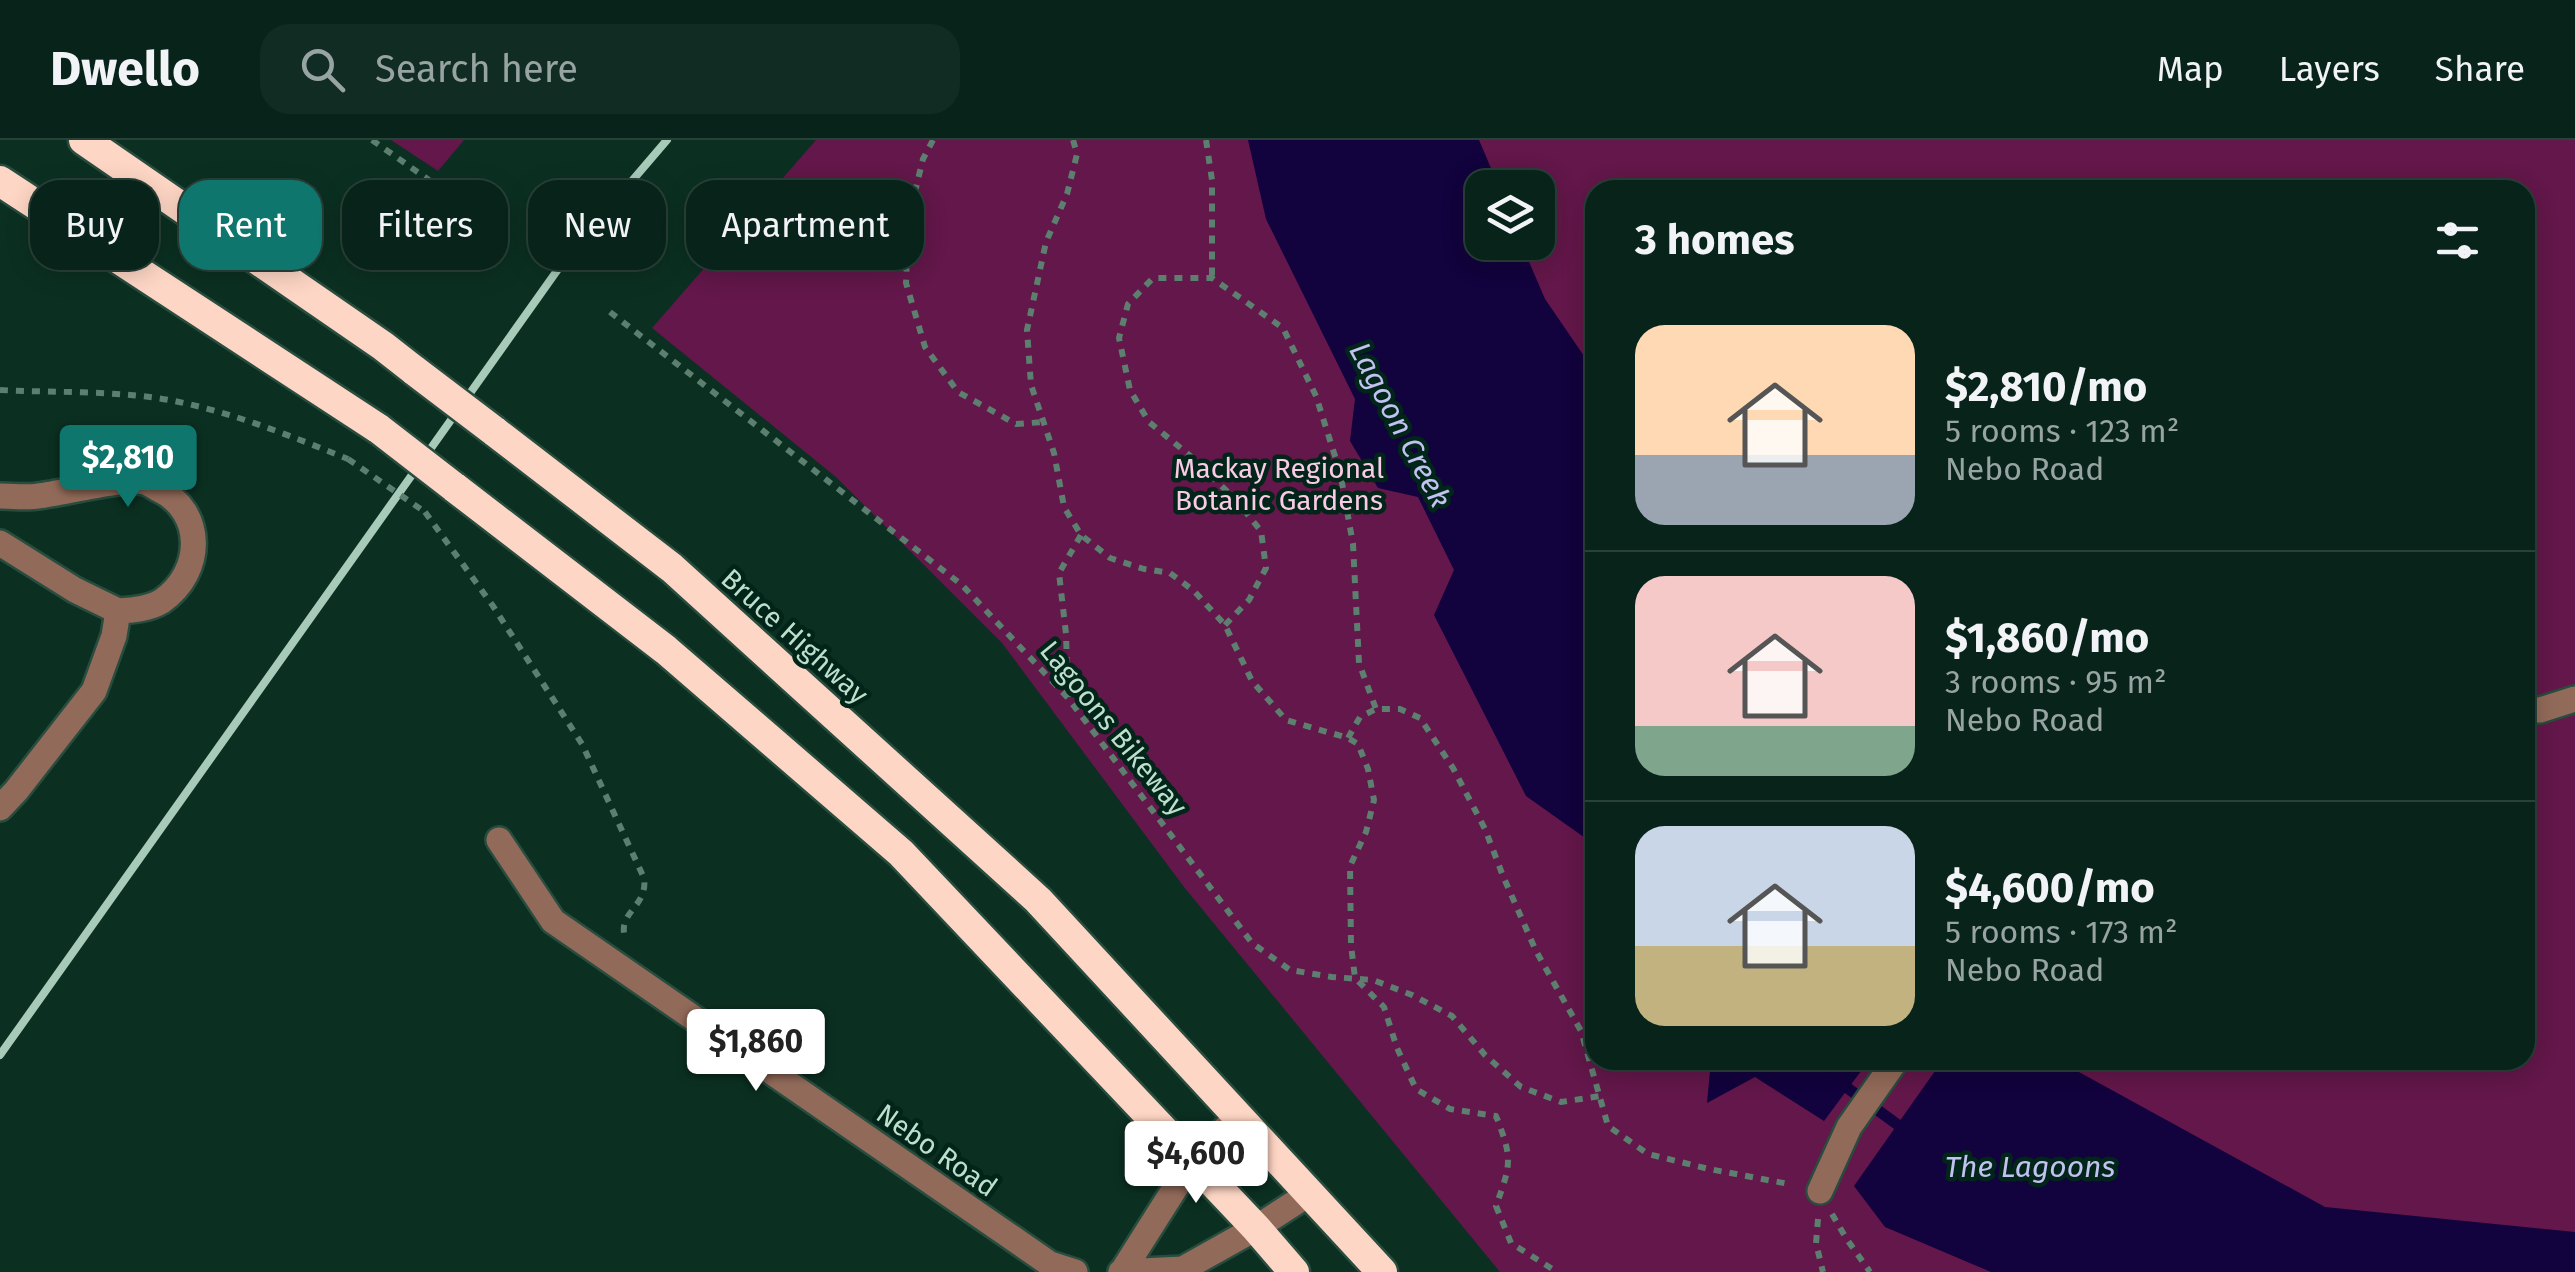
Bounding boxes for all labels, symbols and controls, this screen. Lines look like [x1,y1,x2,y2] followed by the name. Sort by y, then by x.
[260,24,960,114] search box
[50,40,200,98] text: Dwello
[295,42,350,97] icon: search
[375,46,578,92] text: Search here
[2157,48,2224,90] text: Map
[2279,48,2380,90] text: Layers
[2435,48,2525,90] text: Share
[1465,170,1555,260] map controls
[1465,170,1555,260] button: layers
[30,180,159,270] chip: Buy
[179,180,322,270] chip: Rent
[342,180,508,270] chip: Filters
[528,180,666,270] chip: New
[686,180,924,270] chip: Apartment
[2430,213,2485,268] icon: filters
[1635,215,1795,265] text: 3 homes
[1341,336,1459,514] water label: Lagoon Creek
[1945,362,2147,412] text: $2,810/mo
[1715,365,1835,485] icon: home
[1945,412,2179,450] text: 5 rooms · 123 m²
[47,425,209,510] pin: $2,810
[82,438,174,476] text: $2,810
[1945,450,2104,488] text: Nebo Road
[1174,452,1384,517] park label: Mackay Regional Botanic Gardens
[715,562,875,711] street label: Bruce Highway
[1945,613,2149,663] text: $1,860/mo
[1715,616,1835,736] icon: home
[1033,634,1194,822] street label: Lagoons Bikeway
[1945,663,2167,701] text: 3 rooms · 95 m²
[1945,701,2104,739] text: Nebo Road
[1945,863,2155,913] text: $4,600/mo
[1715,866,1835,986] icon: home
[1945,913,2178,951] text: 5 rooms · 173 m²
[1945,951,2104,989] text: Nebo Road
[675,1009,837,1094] pin: $1,860
[709,1022,803,1060] text: $1,860
[870,1097,1003,1204] street label: Nebo Road
[1115,1121,1277,1206] pin: $4,600
[1147,1134,1245,1172] text: $4,600
[1945,1149,2115,1185] water label: The Lagoons

